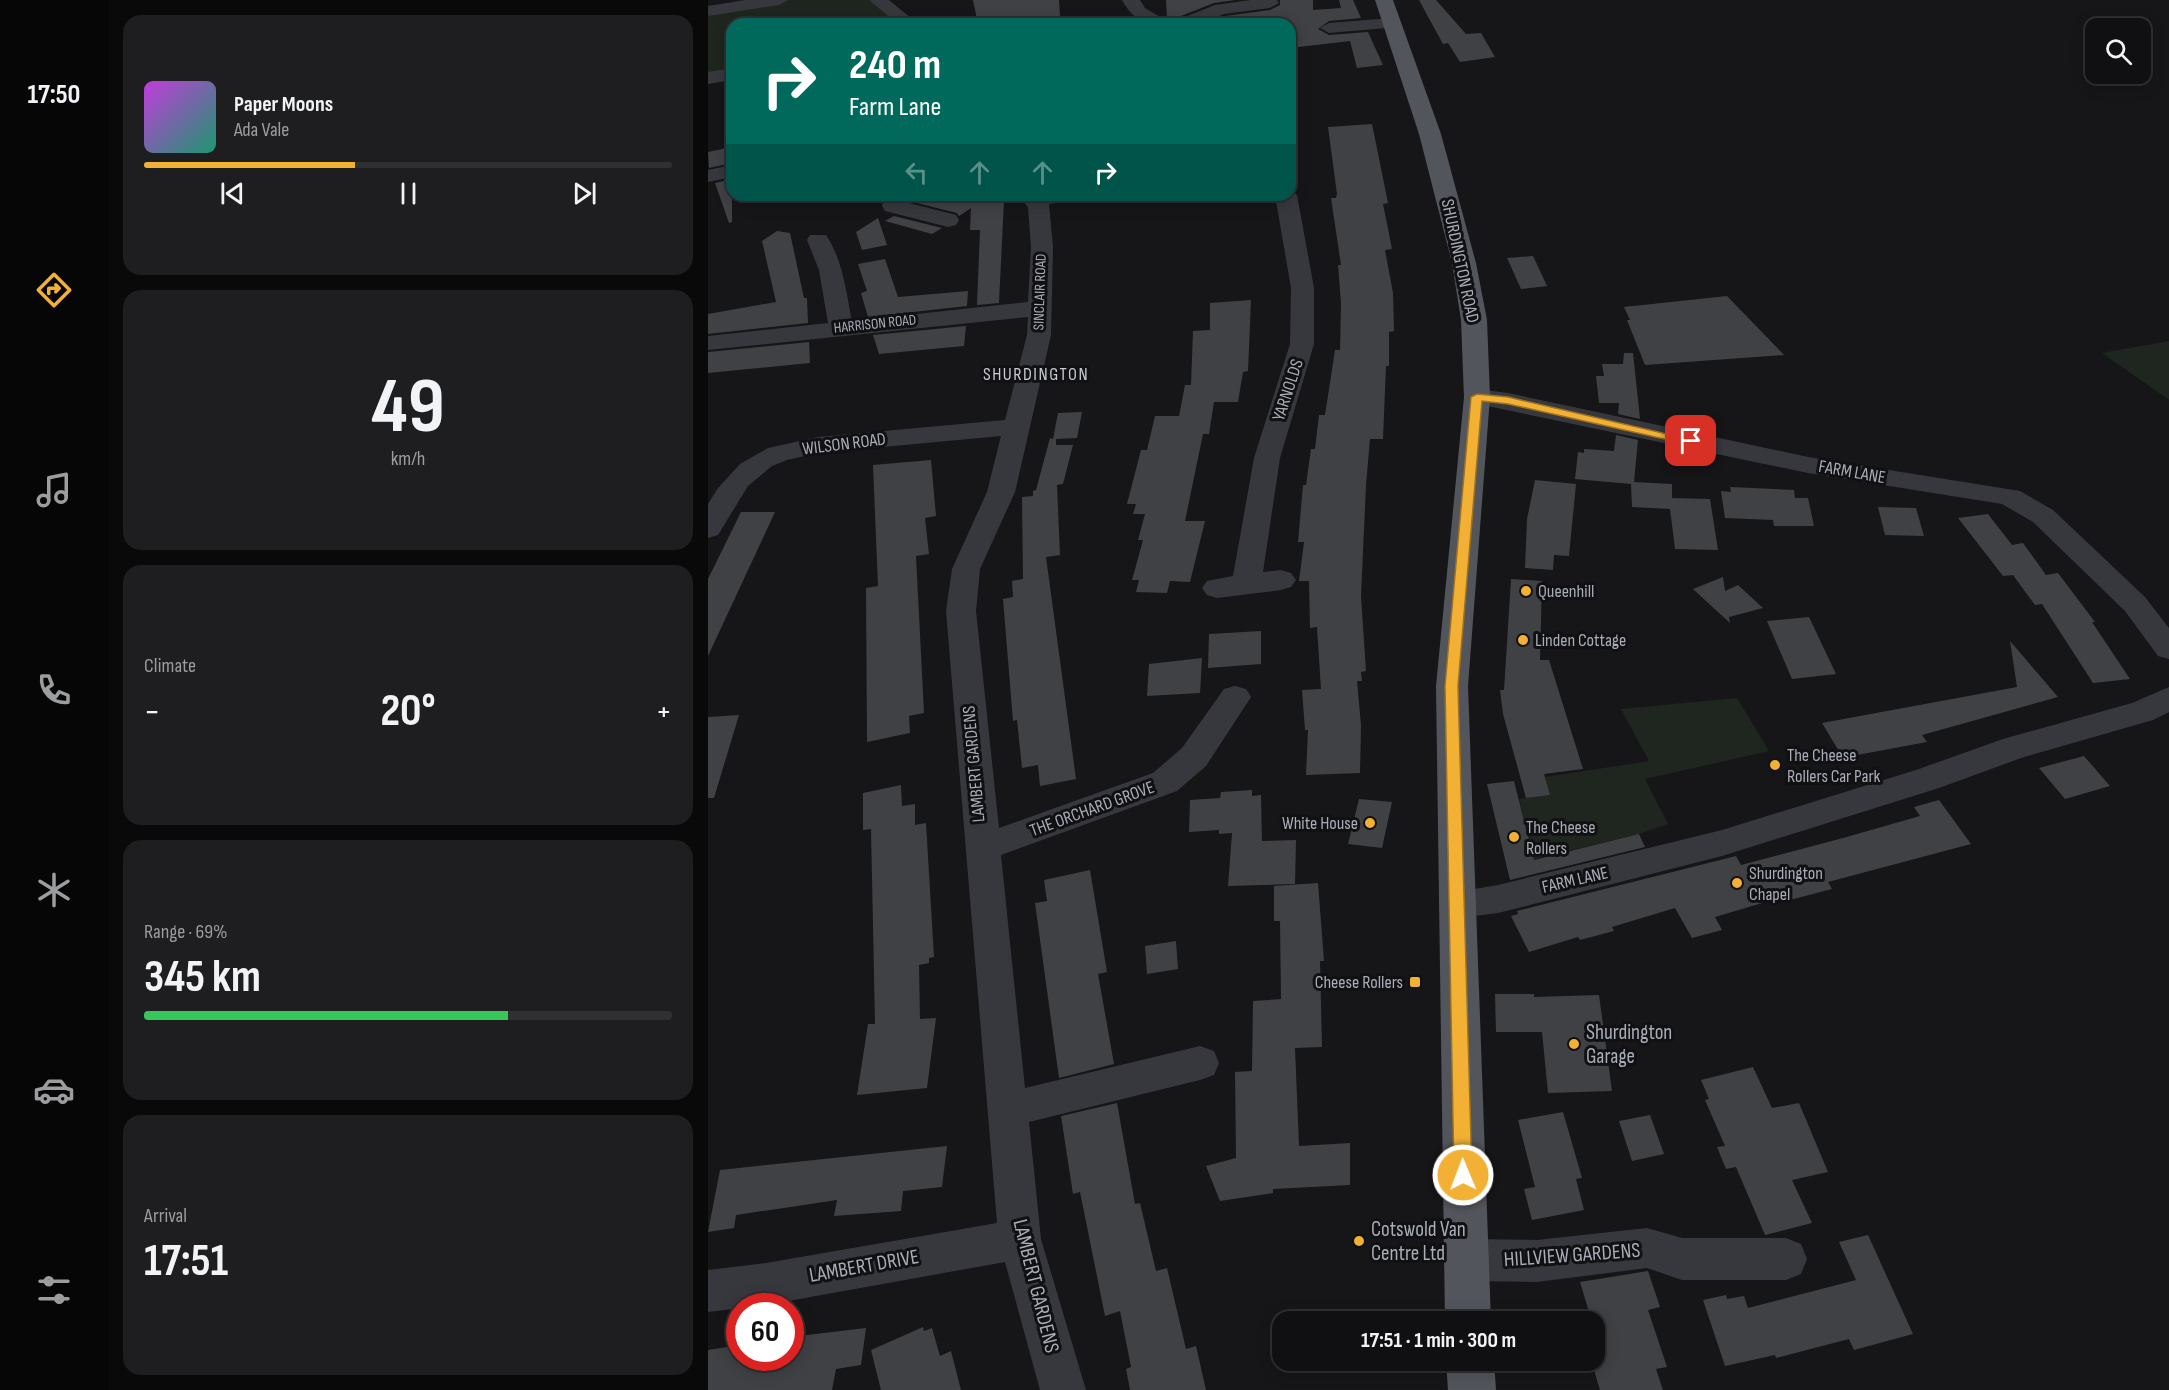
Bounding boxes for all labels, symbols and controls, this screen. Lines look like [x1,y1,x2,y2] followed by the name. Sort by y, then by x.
[2085,18,2151,84] map controls
[2085,18,2151,84] button: search
[849,40,941,91] text: 240 m
[750,42,828,120] icon: right
[28,79,80,111] text: 17:50
[234,91,333,118] text: Paper Moons
[849,91,941,123] text: Farm Lane
[234,118,289,142] text: Ada Vale
[900,156,933,189] icon: left
[963,156,996,189] icon: ahead
[1026,156,1059,189] icon: ahead
[1089,156,1122,189] icon: right
[216,177,249,210] icon: previous
[392,177,425,210] icon: pause
[568,177,601,210] icon: next
[1437,197,1483,325] street label: SHURDINGTON ROAD
[1029,253,1051,331] street label: SINCLAIR ROAD
[33,269,75,311] icon: directions
[833,310,917,338] street label: HARRISON ROAD
[1268,356,1308,424] street label: YARNOLDS
[371,361,445,454] text: 49
[983,364,1089,385] district label: SHURDINGTON
[1665,415,1716,466] pin
[1674,424,1707,457] icon: arrive
[801,428,887,460] street label: WILSON ROAD
[391,447,425,471] text: km/h
[1817,456,1887,488] street label: FARM LANE
[33,469,75,511] icon: music
[1538,581,1594,602] place label: Queenhill
[1519,584,1533,598] marker: Queenhill
[1535,630,1626,651] place label: Linden Cottage
[1516,633,1530,647] marker: Linden Cottage
[144,654,196,678] text: Climate
[33,669,75,711] icon: phone
[380,684,436,739] text: 20°
[144,692,160,732] text: −
[656,692,672,732] text: +
[958,704,990,823] street label: LAMBERT GARDENS
[1787,745,1881,787] place label: The Cheese Rollers Car Park
[1768,758,1782,772] marker: The Cheese Rollers Car Park
[1027,777,1157,841] street label: THE ORCHARD GROVE
[1282,813,1358,834] place label: White House
[1363,816,1377,830] marker: White House
[1526,817,1596,859] place label: The Cheese Rollers
[1507,830,1521,844] marker: The Cheese Rollers
[1540,862,1610,898] street label: FARM LANE
[1749,863,1823,905] place label: Shurdington Chapel
[33,869,75,911] icon: climate
[1730,876,1744,890] marker: Shurdington Chapel
[144,920,228,944] text: Range · 69%
[144,950,261,1005] text: 345 km
[1315,972,1403,993] place label: Cheese Rollers
[1408,975,1422,989] marker: Cheese Rollers
[1586,1020,1672,1069] place label: Shurdington Garage
[1567,1037,1581,1051] marker: Shurdington Garage
[33,1069,75,1111] icon: car
[1431,1143,1495,1207] position arrow
[144,1204,187,1228] text: Arrival
[1007,1217,1065,1355] street label: LAMBERT GARDENS
[1371,1217,1466,1266] place label: Cotswold Van Centre Ltd
[144,1234,228,1289] text: 17:51
[1352,1234,1366,1248] marker: Cotswold Van Centre Ltd
[1503,1238,1641,1272] street label: HILLVIEW GARDENS
[807,1244,921,1288] street label: LAMBERT DRIVE
[33,1269,75,1311] icon: filters
[726,1293,804,1371] speed limit sign: 60
[1361,1327,1516,1354] text: 17:51 · 1 min · 300 m

